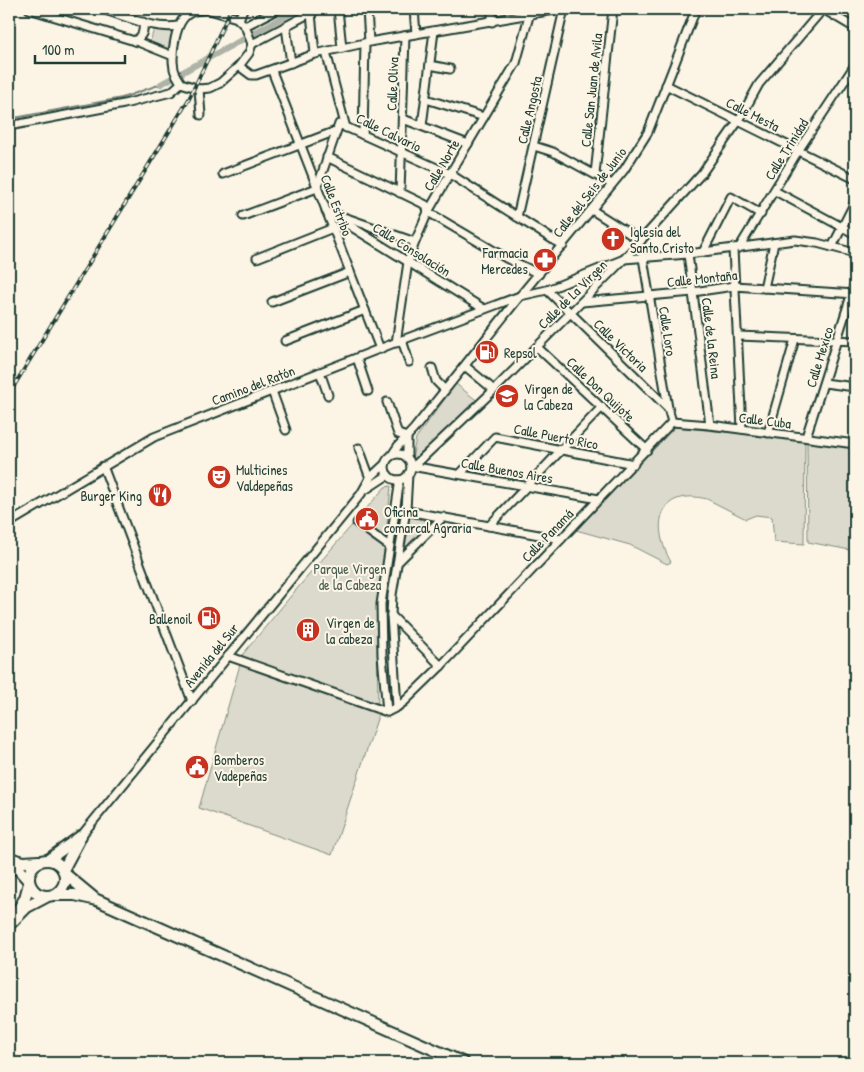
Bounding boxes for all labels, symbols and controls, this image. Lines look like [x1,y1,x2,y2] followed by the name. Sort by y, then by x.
[35,32,125,64] scale bar
[576,32,606,148] street label: Calle San Juan de Avila
[42,39,75,60] text: 100 m
[382,56,402,111] street label: Calle Oliva
[512,74,547,146] street label: Calle Angosta
[723,92,783,136] street label: Calle Mesta
[353,108,425,156] street label: Calle Calvario
[760,114,813,183] street label: Calle Trinidad
[419,135,464,194] street label: Calle Norte
[548,143,631,241] street label: Calle del Seis de Junio
[317,172,358,239] street label: Calle Estribo
[369,218,455,280] street label: Calle Consolación
[630,222,694,257] place label: Iglesia del Santo Cristo
[600,226,626,252] church icon: Iglesia del Santo Cristo
[481,243,529,278] place label: Farmacia Mercedes
[532,247,558,273] pharmacy icon: Farmacia Mercedes
[533,255,611,333] street label: Calle de La Virgen
[666,265,739,291] street label: Calle Montaña
[698,296,726,380] street label: Calle de la Reina
[655,305,681,357] street label: Calle Loro
[590,314,653,376] street label: Calle Victoria
[801,324,837,390] street label: Calle Mexico
[474,339,500,365] fuel station icon: Repsol
[504,343,537,363] place label: Repsol
[562,352,640,427] street label: Calle Don Quijote
[209,360,297,410] street label: Camino del Ratón
[524,379,573,414] place label: Virgen de la Cabeza
[494,383,520,409] school or university icon: Virgen de la Cabeza
[738,407,793,433] street label: Calle Cuba
[512,419,600,454] street label: Calle Puerto Rico
[459,453,555,487] street label: Calle Buenos Aires
[236,460,293,496] place label: Multicines Valdepeñas
[206,464,232,490] theatre icon: Multicines Valdepeñas
[147,482,173,508] restaurant icon: Burger King
[80,486,142,506] place label: Burger King
[384,502,472,538] place label: Oficina comarcal Agraria
[517,504,577,566] street label: Calle Panamá
[354,506,380,532] public building icon: Oficina comarcal Agraria
[313,559,387,594] park label: Parque Virgen de la Cabeza
[196,605,222,631] fuel station icon: Ballenoil
[149,609,192,628] place label: Ballenoil
[326,613,375,648] place label: Virgen de la cabeza
[295,617,321,643] building icon: Virgen de la cabeza
[179,619,243,691] street label: Avenida del Sur
[214,750,267,786] place label: Bomberos Vadepeñas
[184,754,210,780] public building icon: Bomberos Vadepeñas

